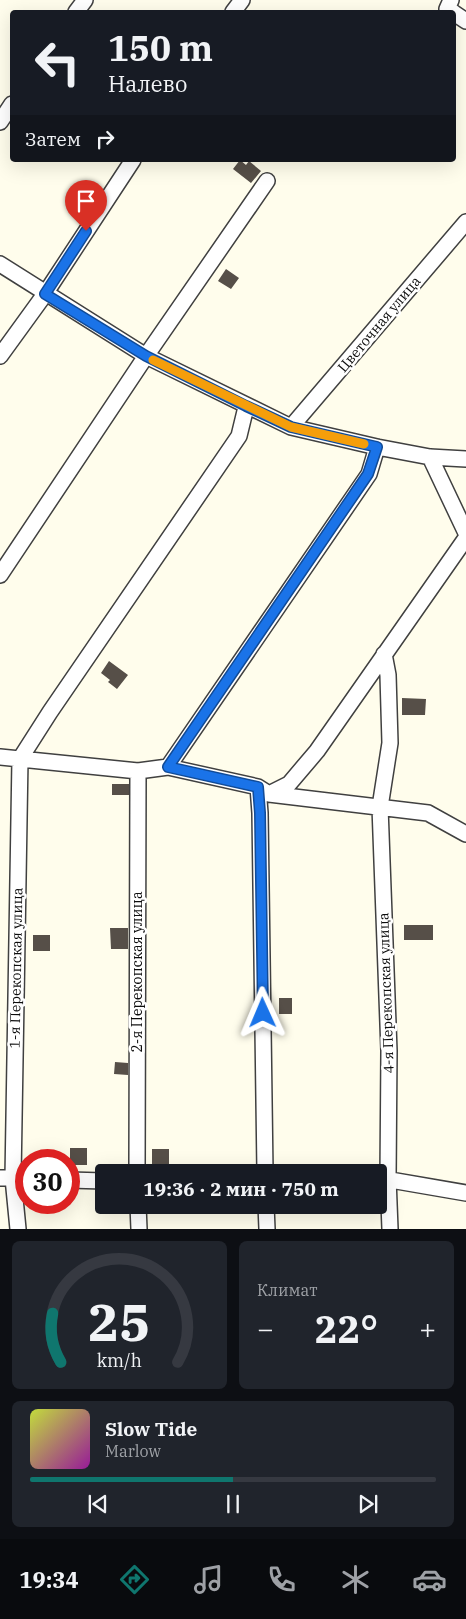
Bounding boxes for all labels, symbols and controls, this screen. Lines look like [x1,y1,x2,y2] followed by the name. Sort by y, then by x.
[108,25,213,71] text: 150 m
[25,30,90,95] icon: left
[108,69,187,98] text: Налево
[91,125,119,153] icon: right
[25,127,81,151] text: Затем
[65,180,107,231] pin
[72,187,100,215] icon: arrive
[334,272,425,376] street label: Цветочная улица
[6,887,26,1049] street label: 1-я Перекопская улица
[128,891,146,1053] street label: 2-я Перекопская улица
[374,912,398,1074] street label: 4-я Перекопская улица
[236,986,288,1038] position arrow
[15,1149,80,1214] speed limit sign: 30
[143,1177,339,1201] text: 19:36 · 2 мин · 750 m
[257,1280,317,1300] text: Климат
[88,1288,151,1355] text: 25
[315,1304,378,1353] text: 22°
[257,1310,274,1347] text: −
[419,1310,436,1347] text: +
[97,1349,142,1372] text: km/h
[105,1417,197,1441] text: Slow Tide
[105,1441,161,1461] text: Marlow
[84,1490,112,1518] icon: previous
[219,1490,247,1518] icon: pause
[354,1490,382,1518] icon: next
[117,1562,152,1597] icon: directions
[191,1562,226,1597] icon: music
[264,1562,299,1597] icon: phone
[338,1562,373,1597] icon: climate
[412,1562,447,1597] icon: car
[19,1565,79,1594] text: 19:34

